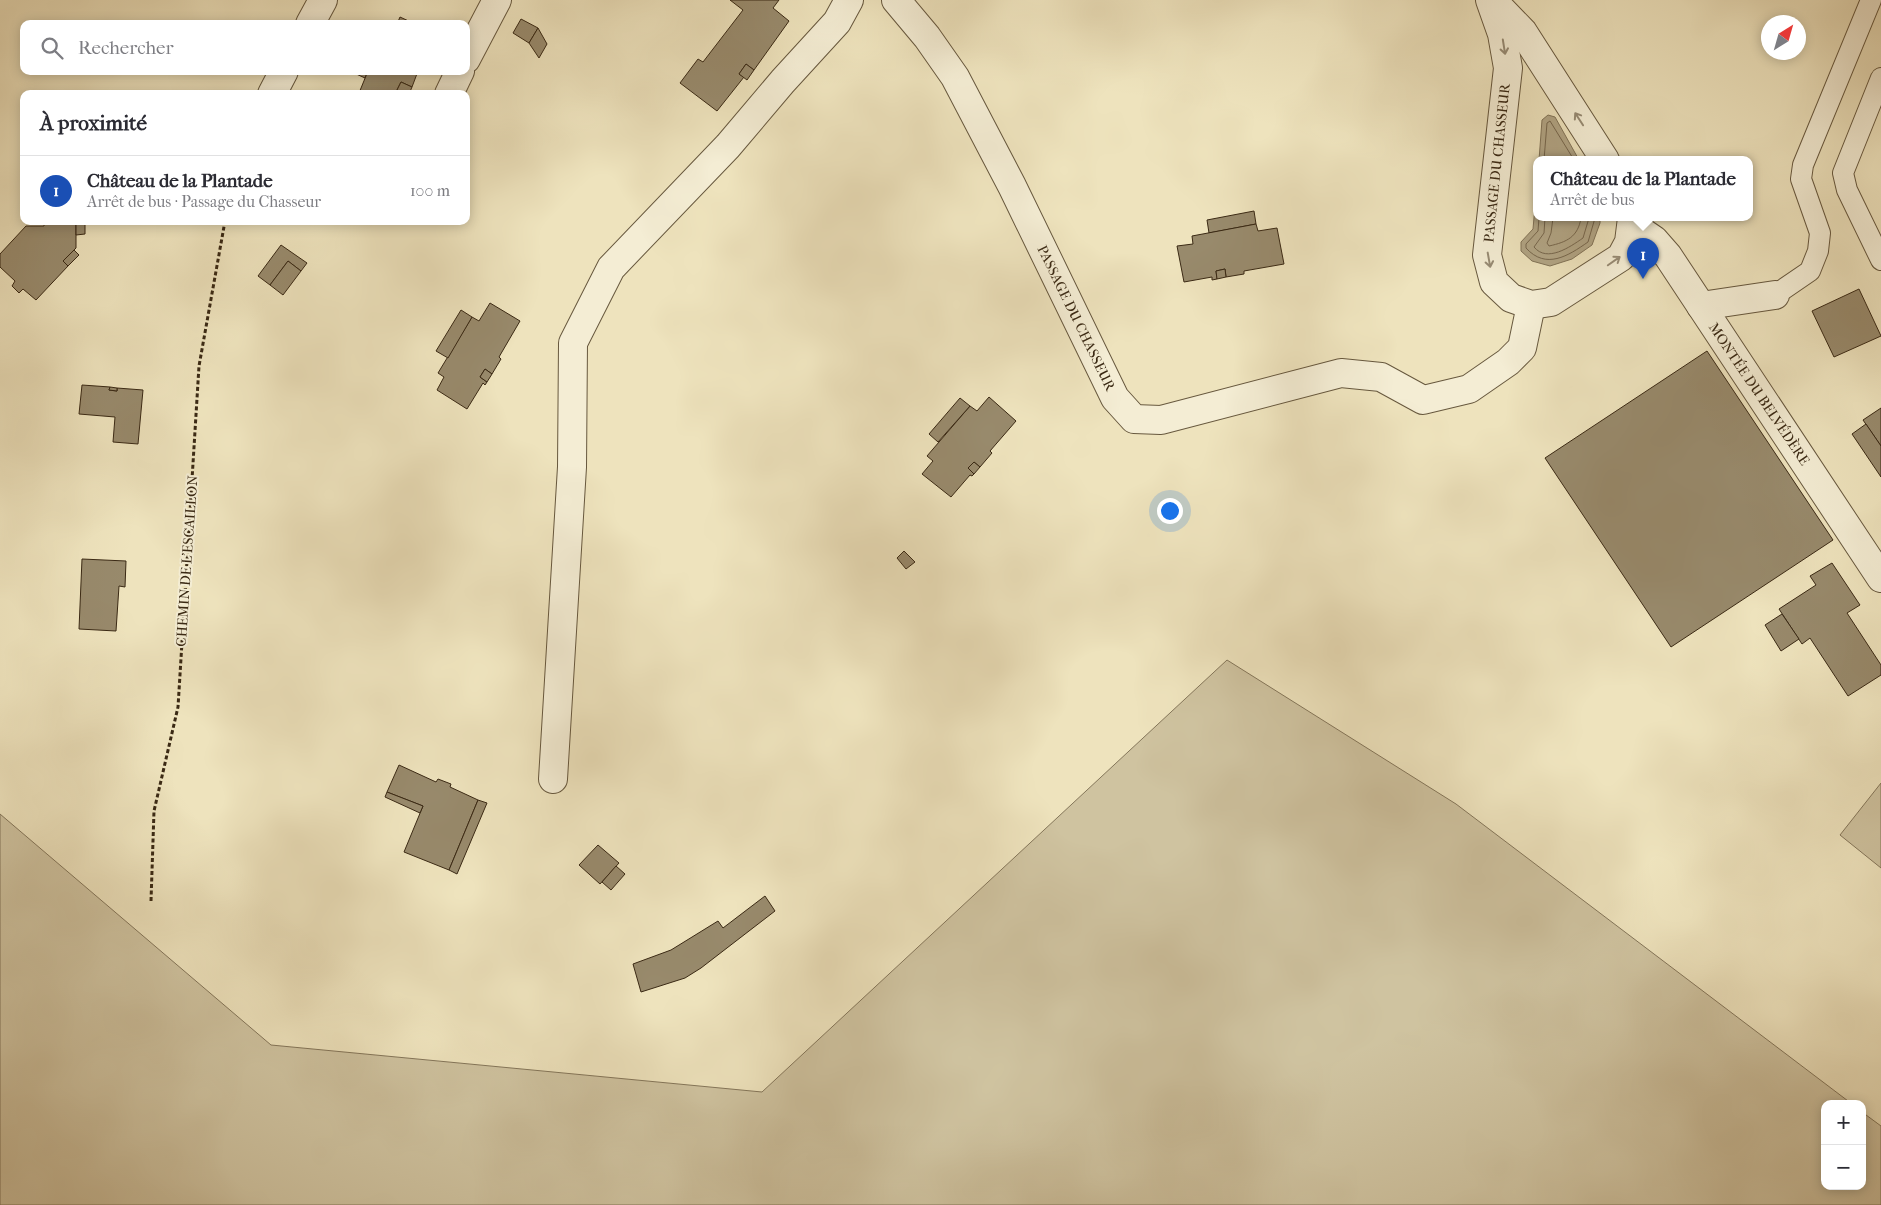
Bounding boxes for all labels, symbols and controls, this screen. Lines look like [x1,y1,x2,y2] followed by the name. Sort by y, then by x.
[1761,15,1806,60] north arrow
[20,20,470,75] search box
[38,34,66,62] icon: search
[78,37,174,59] text: Rechercher
[1500,38,1510,54] one-way arrow
[1480,82,1514,243] street label: PASSAGE DU CHASSEUR
[40,111,147,135] text: À proximité
[1574,113,1584,127] one-way arrow
[1533,156,1753,221] popup
[1550,168,1736,190] text: Château de la Plantade
[87,170,273,192] text: Château de la Plantade
[53,181,59,200] text: 1
[410,181,450,200] text: 100 m
[1550,190,1634,209] text: Arrêt de bus
[87,192,321,211] text: Arrêt de bus · Passage du Chasseur
[1627,238,1659,279] pin: 1
[1033,242,1119,394] street label: PASSAGE DU CHASSEUR
[1485,251,1495,267] one-way arrow
[1607,256,1621,266] one-way arrow
[1705,319,1814,469] street label: MONTÉE DU BELVÉDÈRE
[173,474,201,647] street label: CHEMIN DE L'ESCAILLON
[1157,498,1183,524] your location
[1821,1100,1866,1190] map controls
[1821,1100,1866,1145] button: +
[1821,1145,1866,1190] button: −

